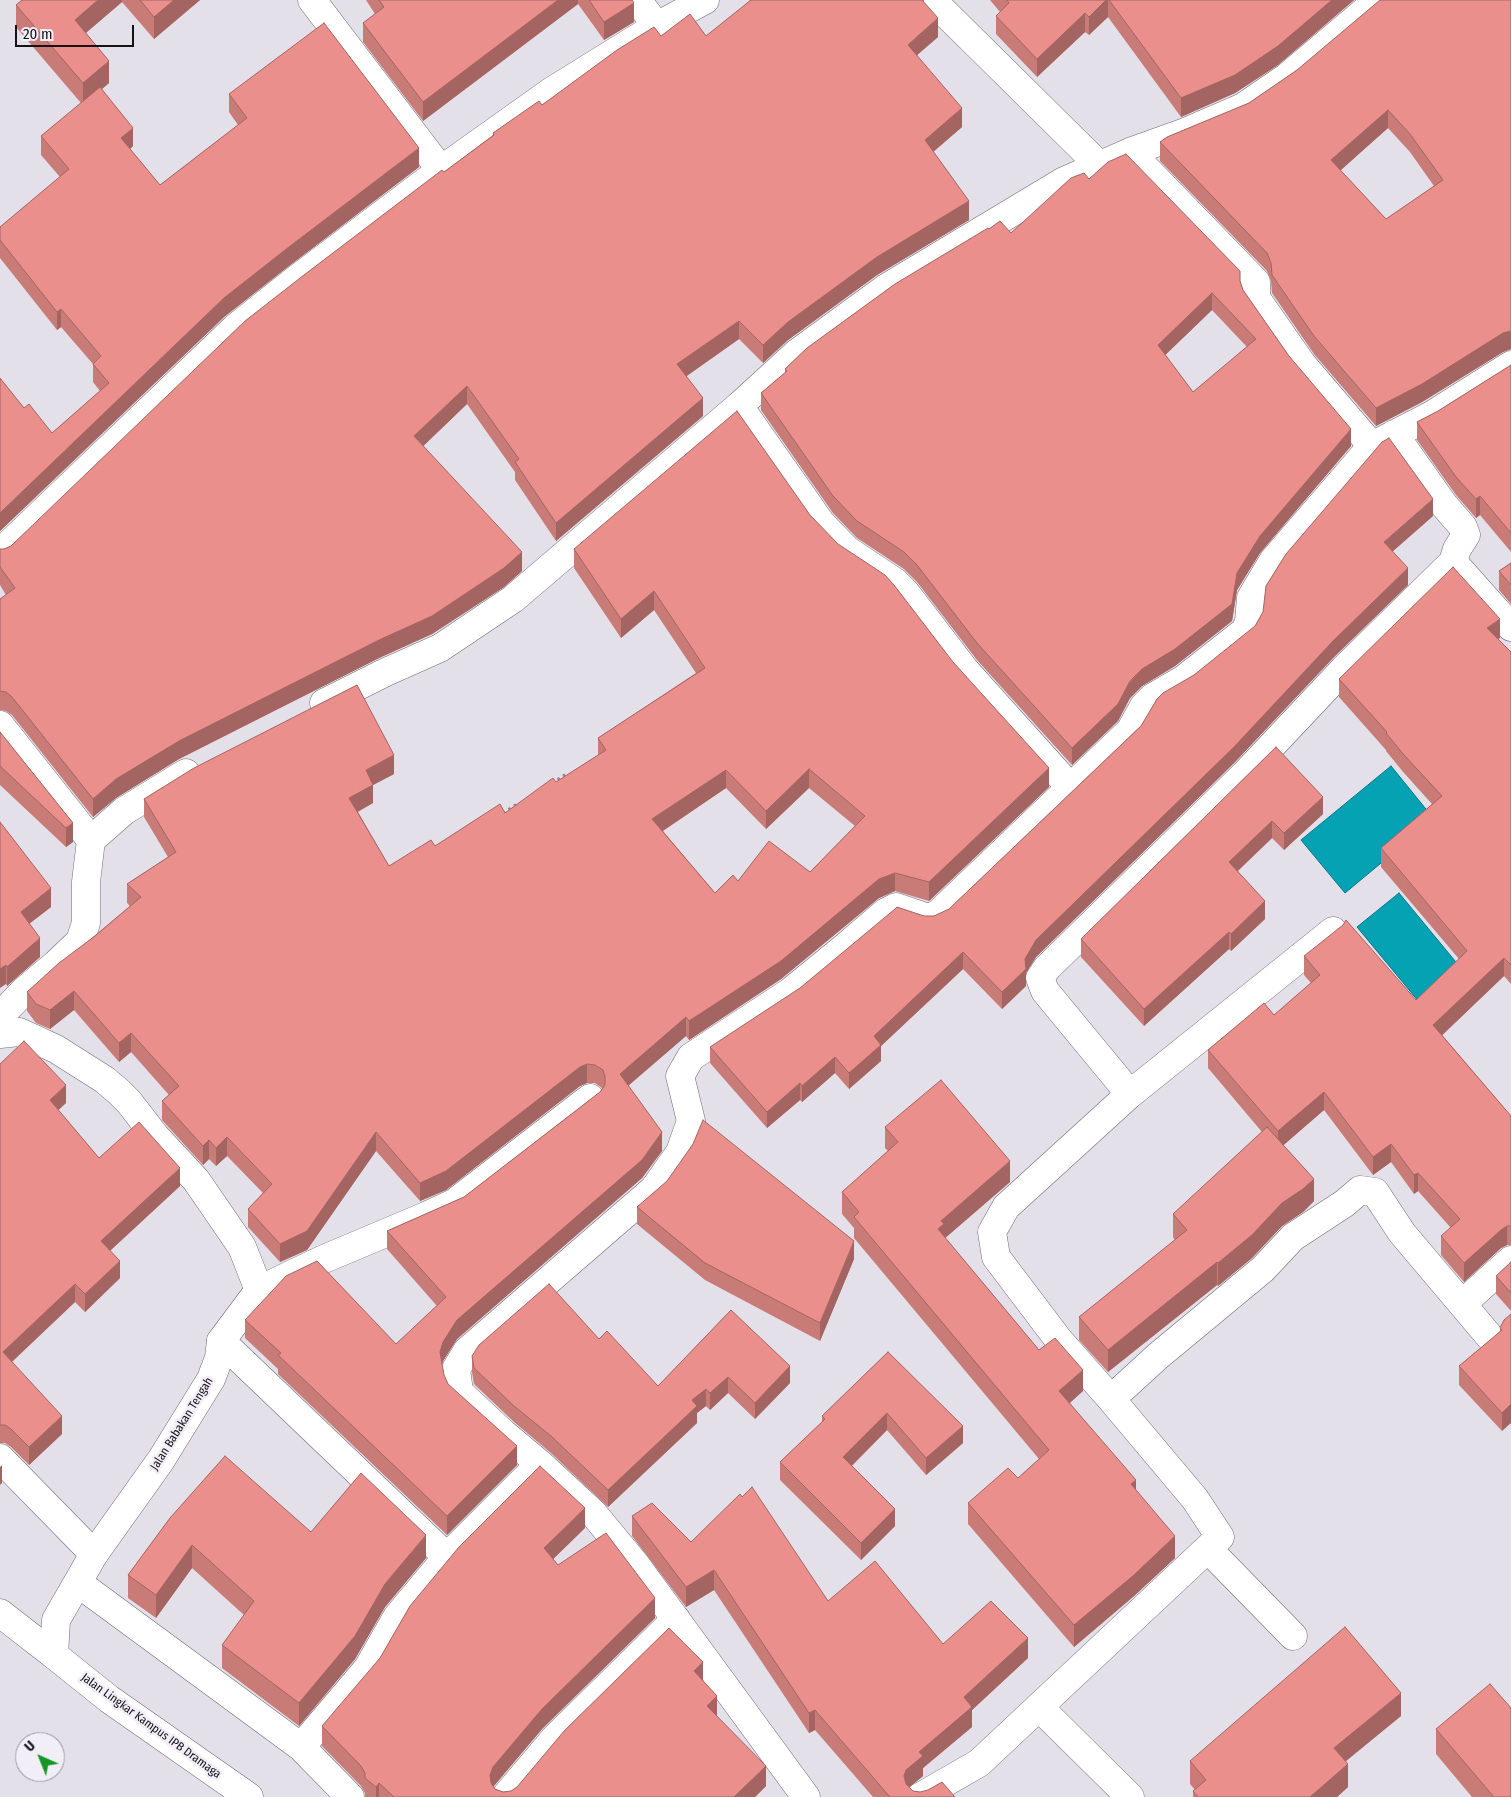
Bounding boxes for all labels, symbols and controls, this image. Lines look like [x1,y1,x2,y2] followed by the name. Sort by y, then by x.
[18,15,136,47] scale bar
[23,25,53,43] text: 20 m
[148,1375,216,1473] street label: Jalan Babakan Tengah
[78,1670,224,1782] street label: Jalan Lingkar Kampus IPB Dramaga
[15,1732,65,1782] north arrow
[21,1738,39,1756] text: U

